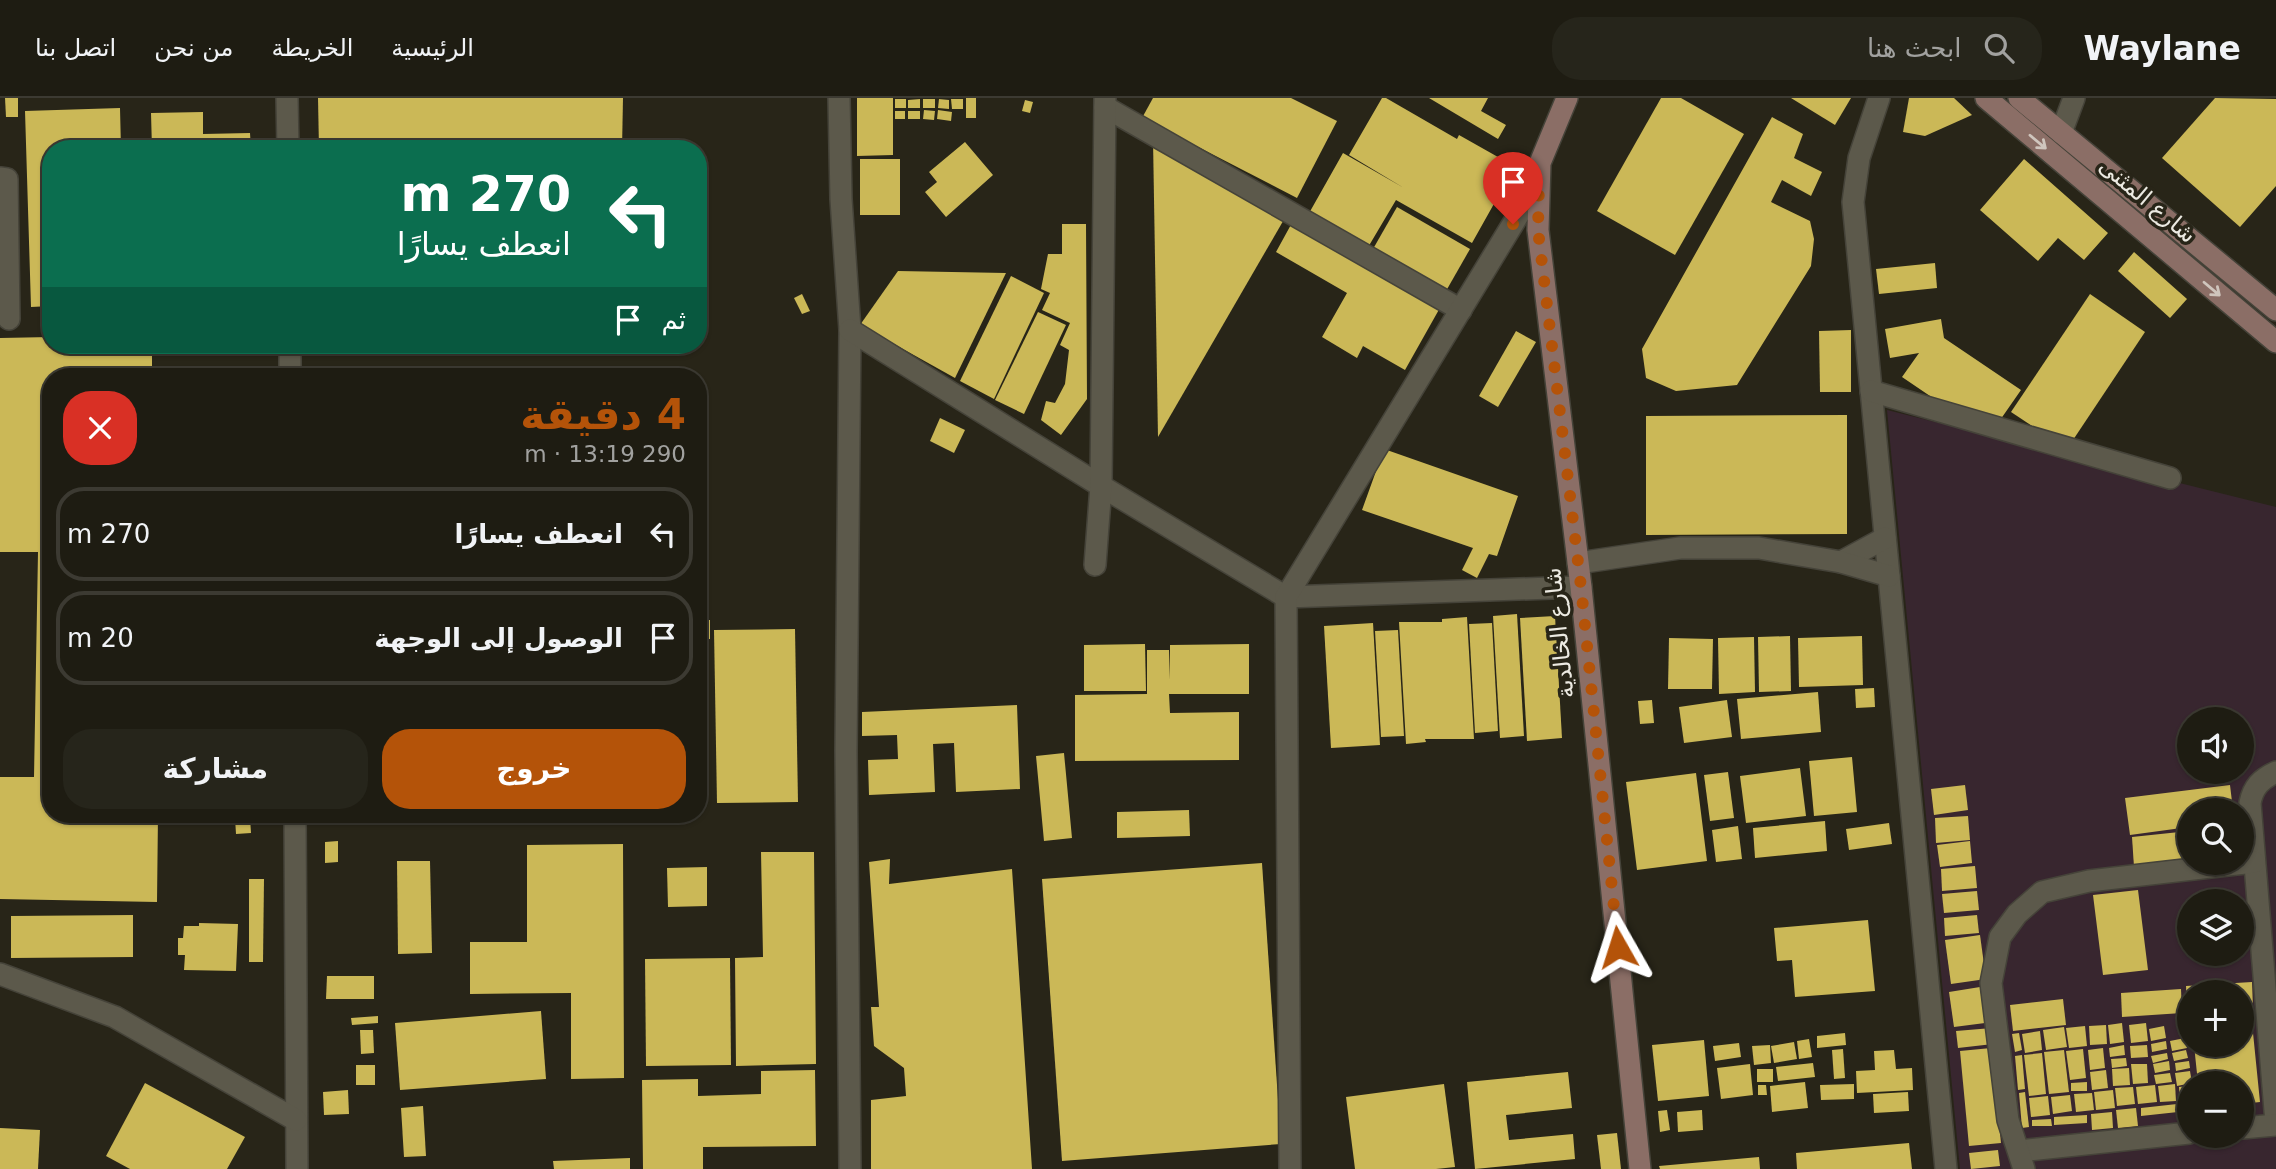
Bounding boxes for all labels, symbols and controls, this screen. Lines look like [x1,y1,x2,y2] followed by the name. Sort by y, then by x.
[1552,17,2042,80] search box
[1980,29,2018,67] icon: search
[2084,29,2241,68] text: Waylane
[1867,33,1962,63] text: ابحث هنا
[35,34,116,62] text: اتصل بنا
[154,34,233,62] text: من نحن
[271,34,353,62] text: الخريطة
[391,34,474,62] text: الرئيسية
[2029,134,2047,150] one-way arrow
[1483,152,1543,224] pin
[2094,152,2202,249] street label: شارع المثنى
[1494,163,1532,201] icon: arrive
[401,166,571,223] text: 270 m
[595,168,686,259] icon: left
[397,225,571,263] text: انعطف يسارًا
[2203,281,2221,296] one-way arrow
[609,301,647,339] icon: arrive
[661,305,686,335] text: ثم
[520,390,686,439] text: 4 دقيقة
[63,391,137,465] button: close
[524,441,686,467] text: 290 m · 13:19
[644,515,682,553] icon: left
[67,519,150,549] text: 270 m
[454,519,623,549] text: انعطف يسارًا
[1539,566,1580,700] street label: شارع الخالدية
[644,619,682,657] icon: arrive
[67,623,134,653] text: 20 m
[374,623,623,653] text: الوصول إلى الوجهة
[2177,707,2254,1148] map controls
[2177,707,2254,784] button: sound
[63,729,368,809] button: مشاركة
[382,729,686,809] button: خروج
[2177,798,2254,875] button: search
[2177,889,2254,966] button: layers
[1581,910,1655,984] position arrow
[2177,980,2254,1057] button: +
[2177,1071,2254,1148] button: −

